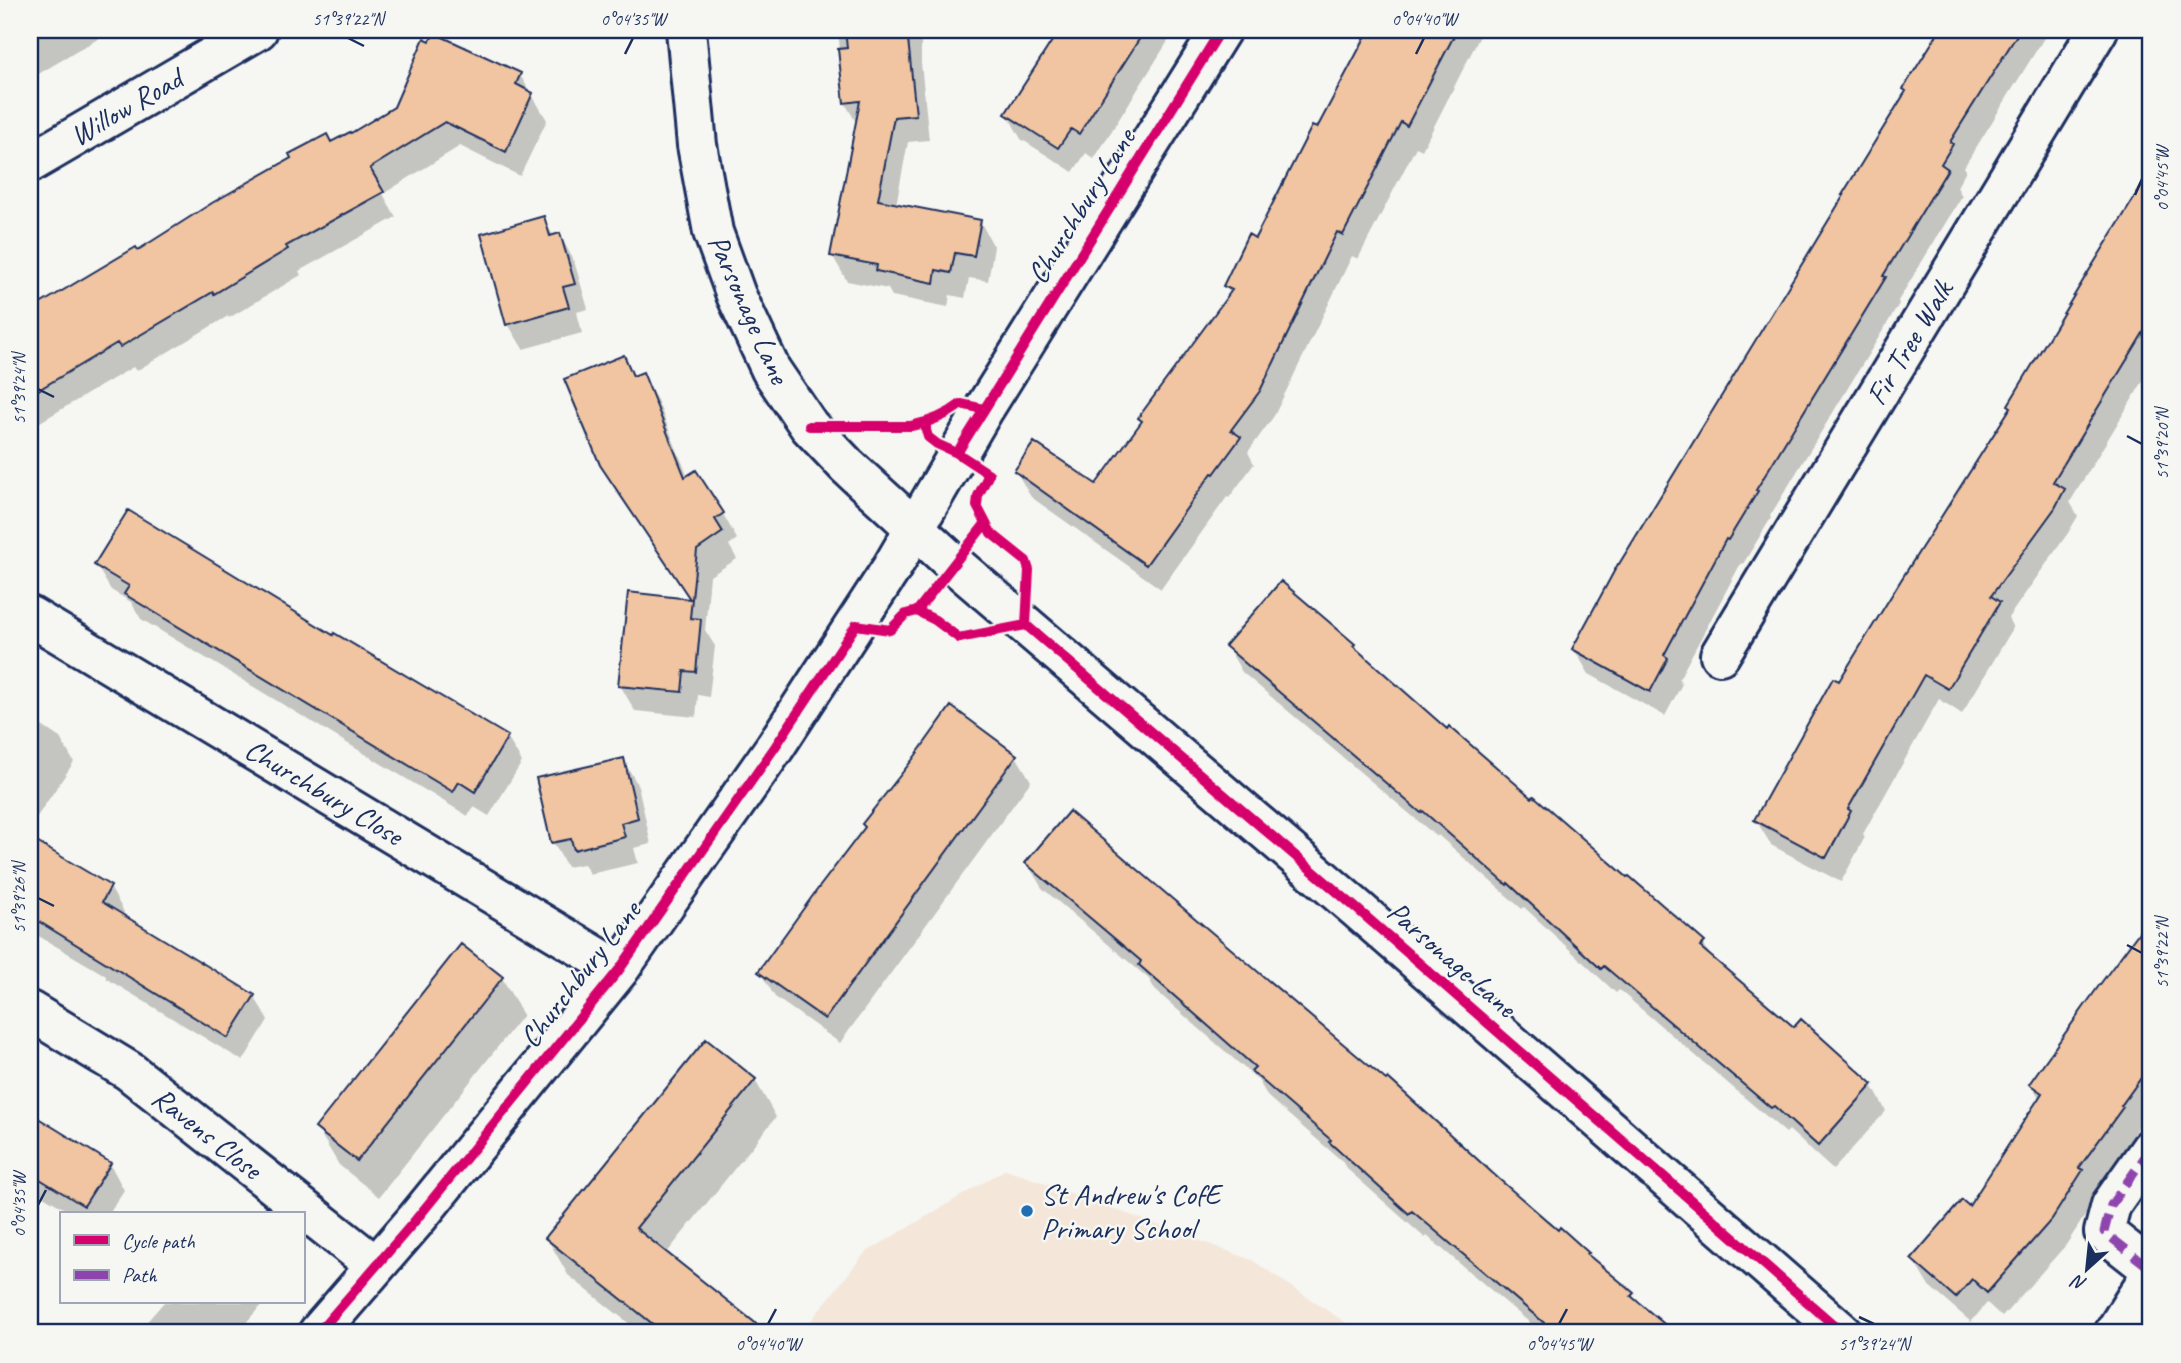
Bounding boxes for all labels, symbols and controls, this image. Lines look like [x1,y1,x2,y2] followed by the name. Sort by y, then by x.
[313,8,387,30] text: 51°39'22"N
[601,8,668,30] text: 0°04'35"W
[1392,8,1459,30] text: 0°04'40"W
[63,58,192,154] street label: Willow Road
[1018,119,1145,291] street label: Churchbury Lane
[2151,144,2173,211] text: 0°04'45"W
[699,229,800,391] street label: Parsonage Lane
[1857,272,1962,412] street label: Fir Tree Walk
[8,350,30,424] text: 51°39'24"N
[2151,405,2173,479] text: 51°39'20"N
[238,730,412,855] street label: Churchbury Close
[8,859,30,933] text: 51°39'26"N
[511,891,650,1055] street label: Churchbury Lane
[1380,893,1526,1027] street label: Parsonage Lane
[2151,914,2173,988] text: 51°39'22"N
[144,1078,271,1189] street label: Ravens Close
[8,1170,30,1237] text: 0°04'35"W
[1041,1175,1224,1247] place label: St Andrew's CofE Primary School
[1019,1203,1035,1219] marker: St Andrew's CofE Primary School
[60,1212,304,1304] legend
[122,1228,195,1254] text: Cycle path
[2052,1234,2122,1304] north arrow
[122,1262,158,1288] text: Path
[2066,1268,2090,1297] text: N
[736,1333,803,1355] text: 0°04'40"W
[1527,1333,1594,1355] text: 0°04'45"W
[1839,1333,1913,1355] text: 51°39'24"N

